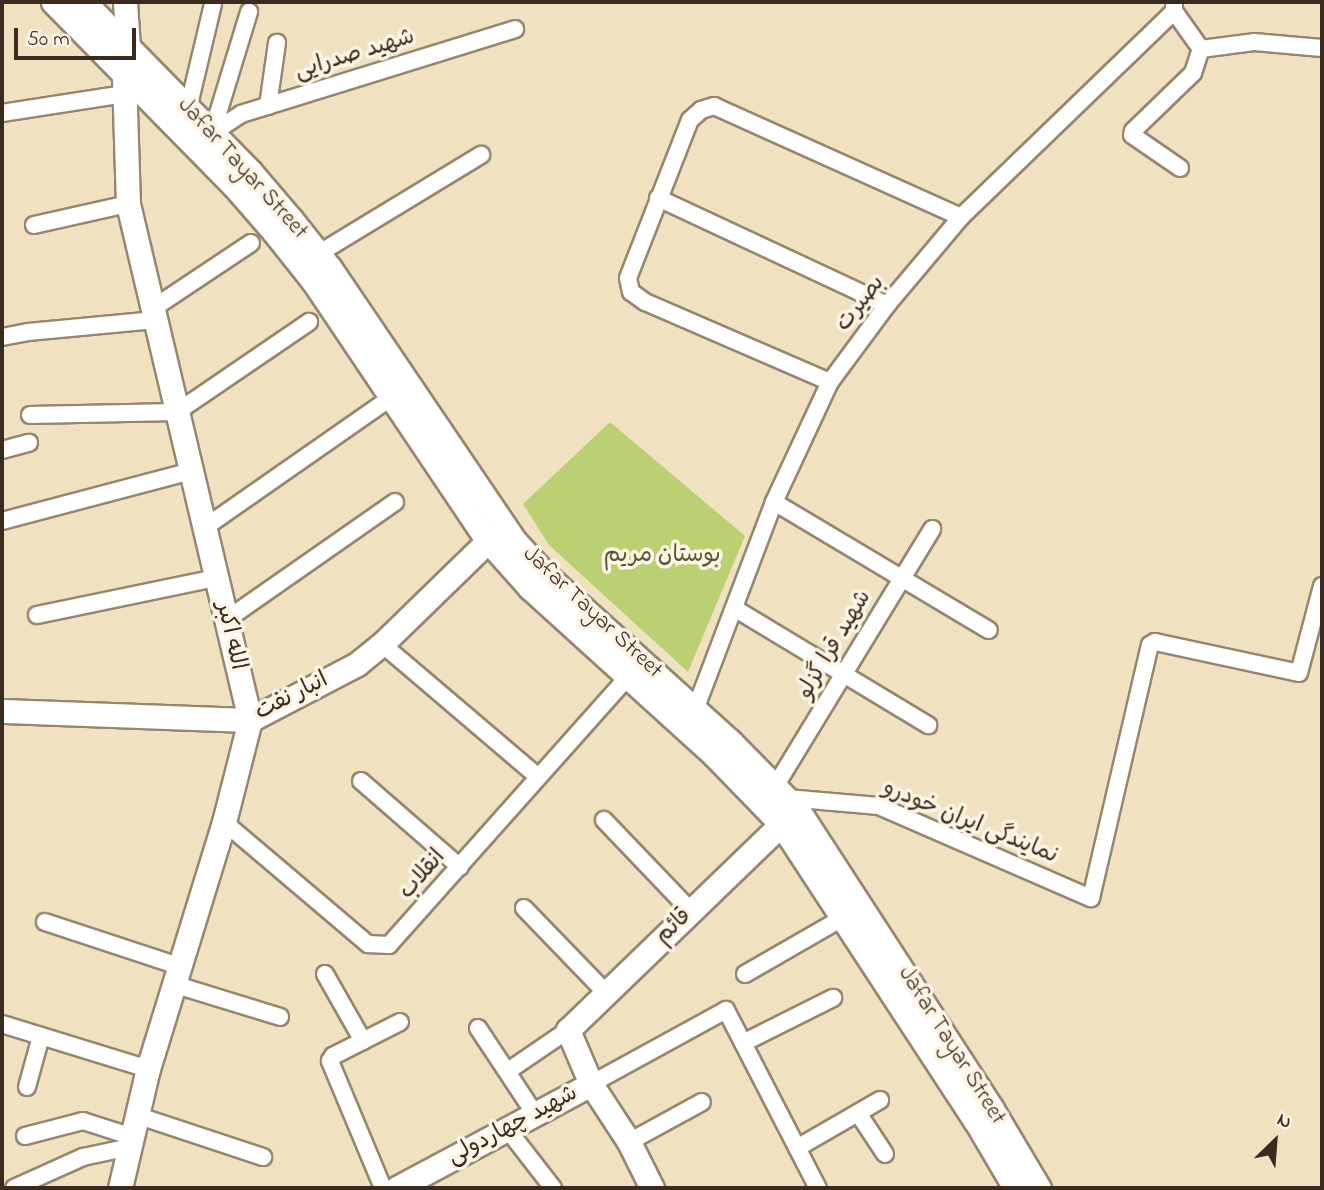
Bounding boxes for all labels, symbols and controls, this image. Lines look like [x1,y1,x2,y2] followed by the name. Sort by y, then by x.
[18,14,140,58] scale bar
[292,24,418,86] street label: شهید صدرایی
[27,25,70,55] text: 50 m
[171,92,313,246] street label: Jafar Tayar Street
[831,270,891,338] street label: بصیرت
[516,541,668,685] street label: Jafar Tayar Street
[603,542,721,570] park label: بوستان مریم
[792,586,878,704] street label: شهید قرا گزلو
[209,599,251,673] street label: الله اکبر
[251,667,333,727] street label: انبار نفت
[878,775,1062,871] street label: نمایندگی ایران خودرو
[394,845,452,905] street label: انقلاب
[650,903,698,951] street label: قائم
[891,962,1011,1130] street label: Jafar Tayar Street
[443,1080,583,1172] street label: شهید چهاردولی
[1240,1106,1310,1176] north arrow
[1273,1107,1296,1136] text: N

